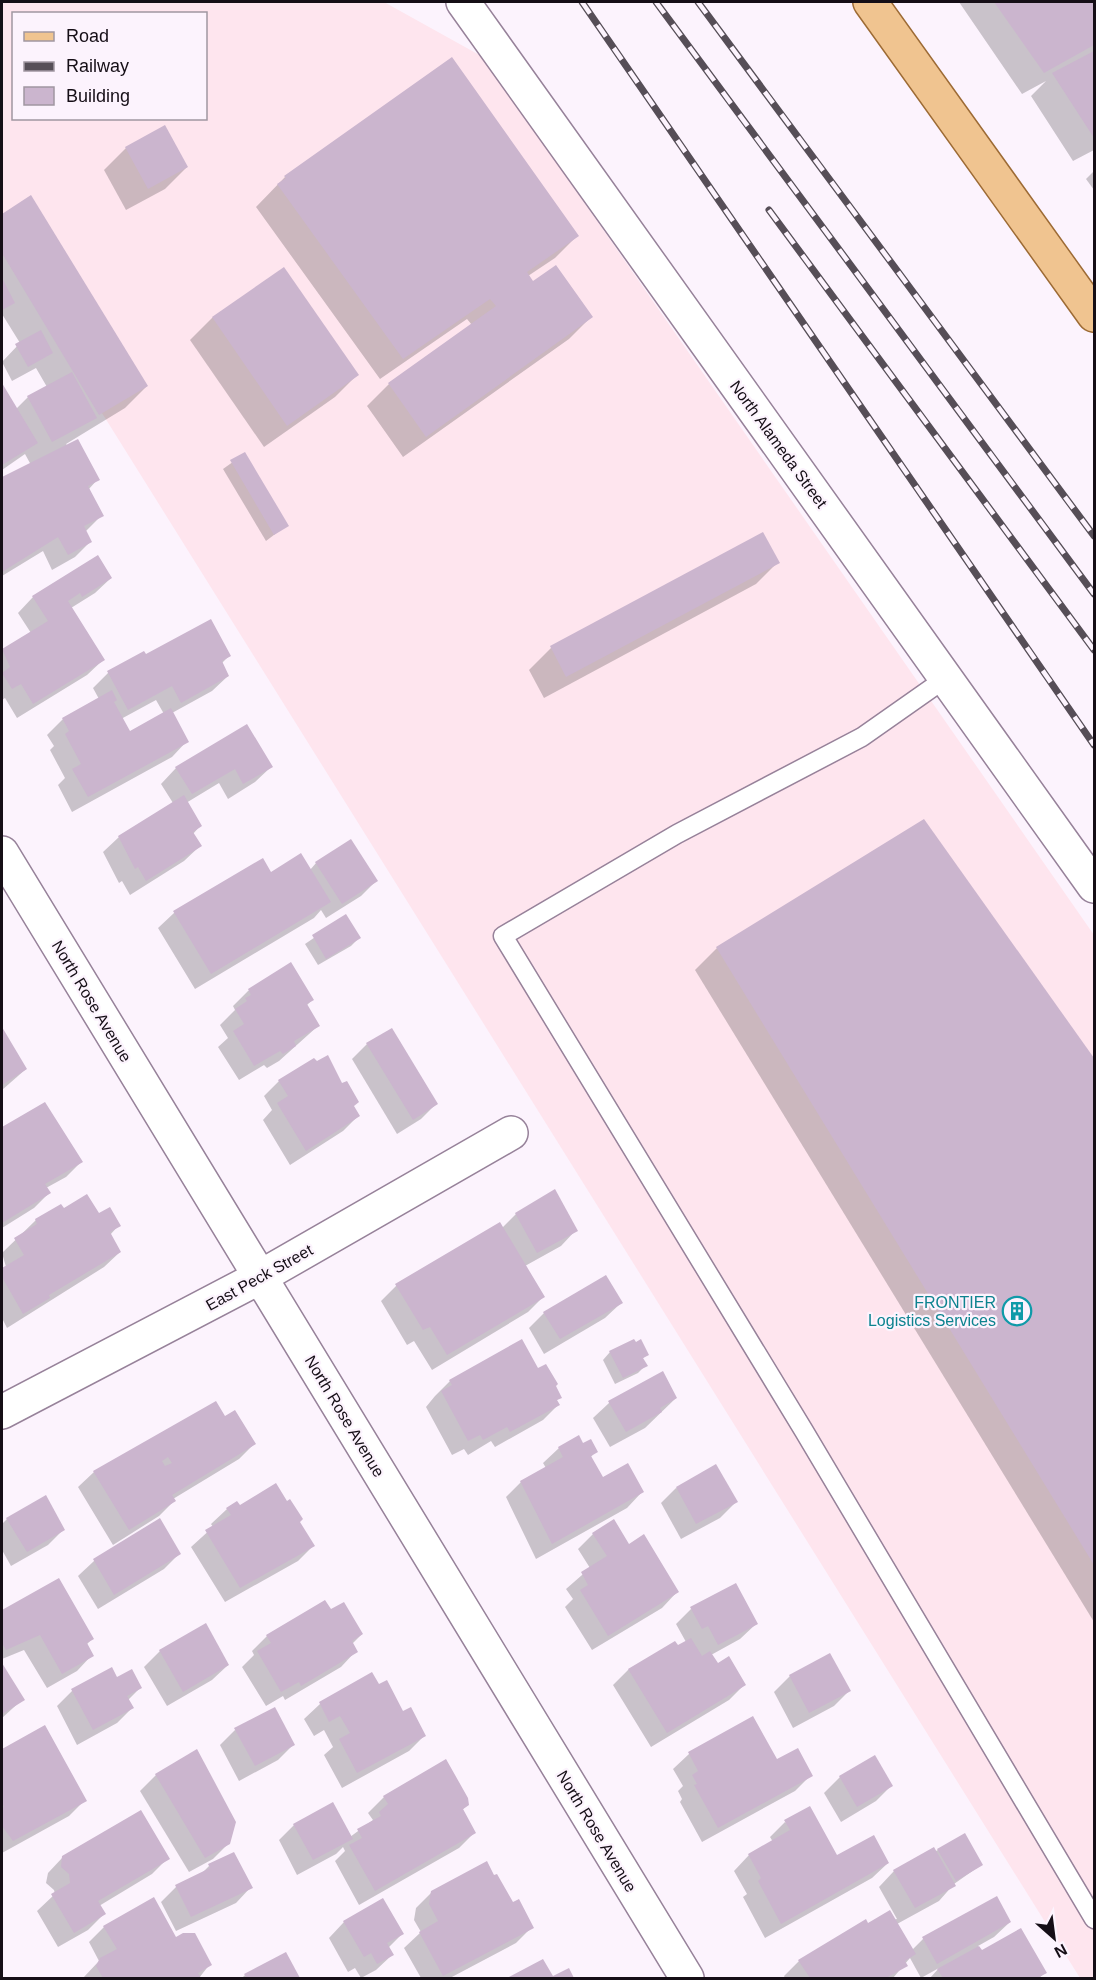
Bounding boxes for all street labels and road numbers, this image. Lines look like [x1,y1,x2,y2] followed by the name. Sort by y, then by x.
[727,377,831,512] street label: North Alameda Street
[49,938,135,1065] street label: North Rose Avenue
[203,1241,316,1314] street label: East Peck Street
[302,1353,388,1480] street label: North Rose Avenue
[554,1768,640,1895] street label: North Rose Avenue

